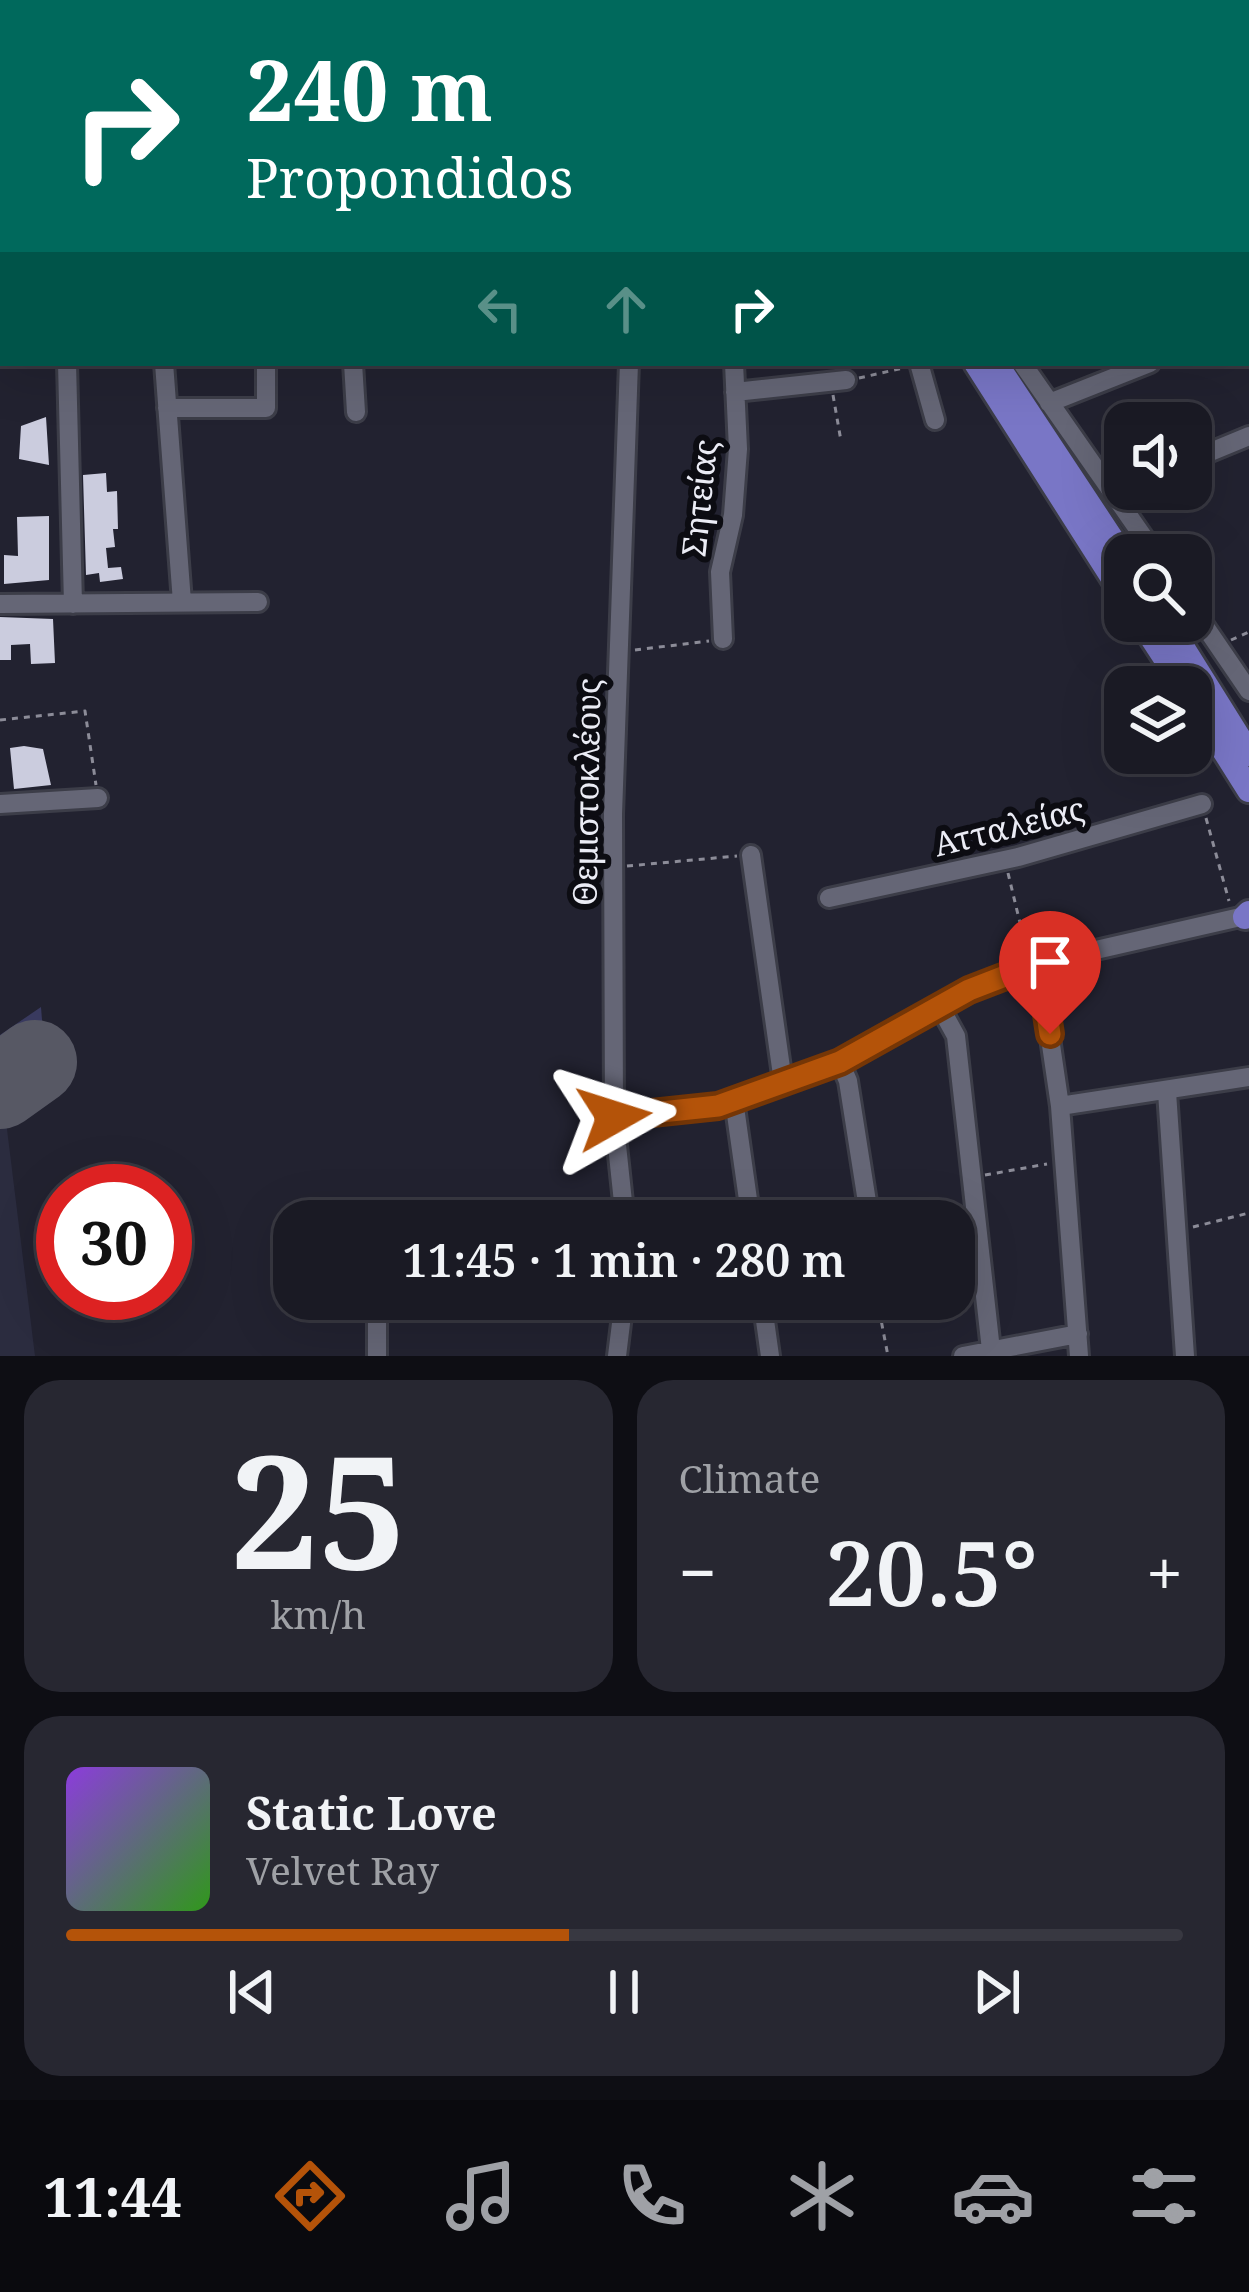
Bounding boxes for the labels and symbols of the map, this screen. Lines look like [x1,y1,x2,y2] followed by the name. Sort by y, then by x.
[670,437,728,559] street label: Σητείας
[562,678,610,906] street label: Θεμιστοκλέους
[929,786,1089,866] street label: Ατταλείας
[999,911,1101,1034] pin
[551,1054,677,1180] position arrow
[36,1164,192,1320] speed limit sign: 30

